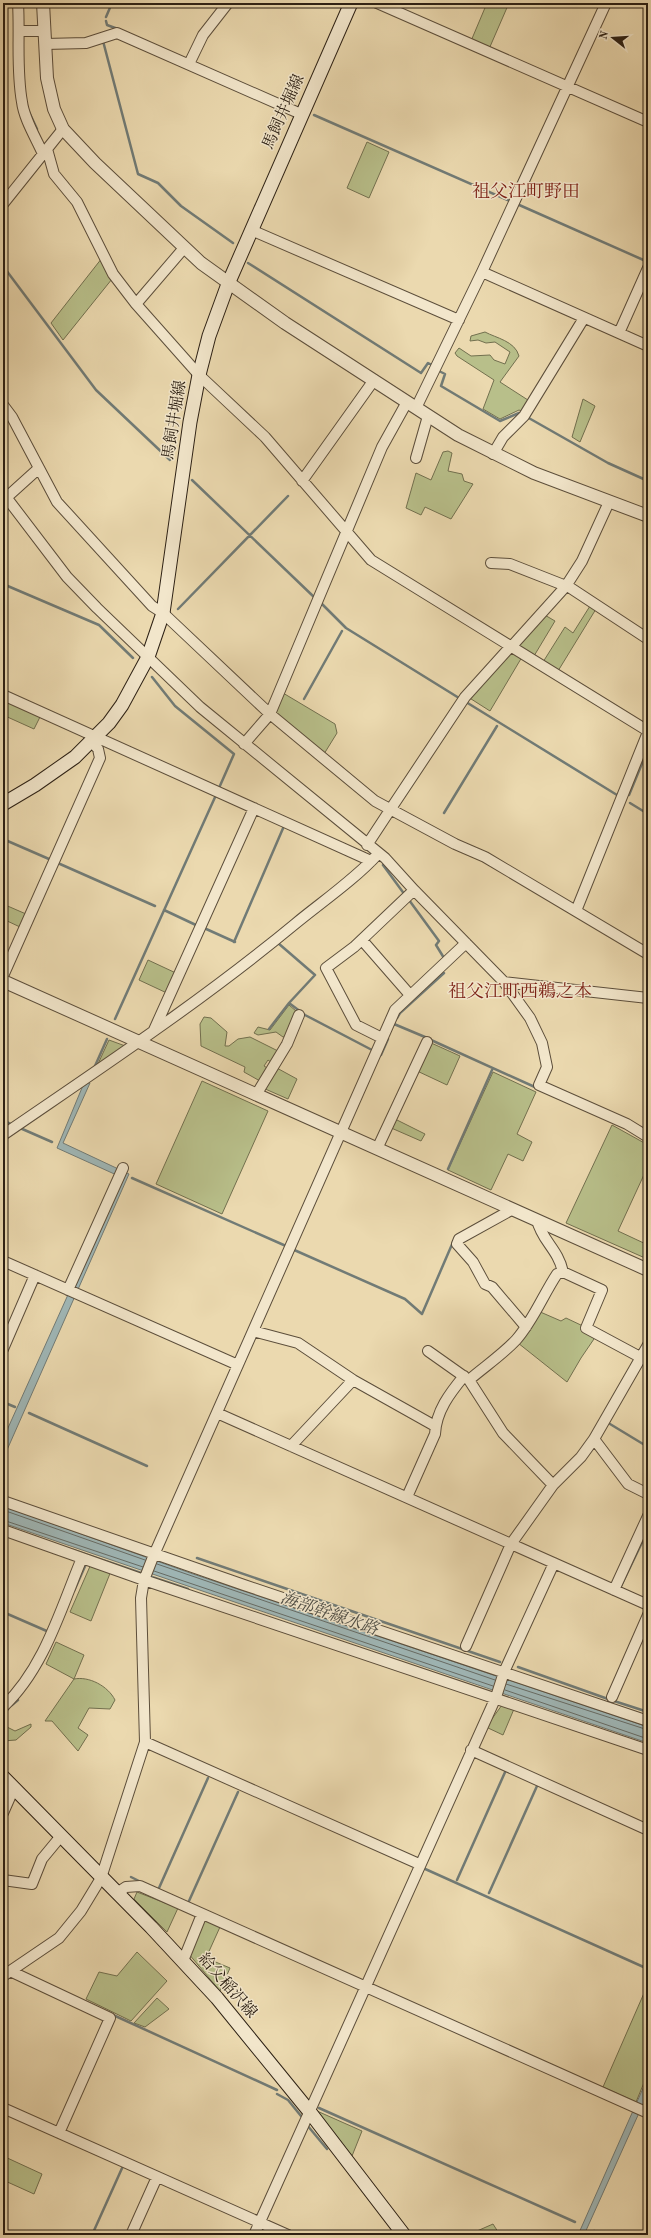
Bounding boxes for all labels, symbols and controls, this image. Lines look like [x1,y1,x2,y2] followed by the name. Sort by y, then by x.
[593,18,633,58] north arrow
[598,29,612,41] text: N
[259,71,308,152] street label: 馬飼井堀線
[472,181,580,201] district label: 祖父江町野田
[159,379,189,461] street label: 馬飼井堀線
[448,981,592,1001] district label: 祖父江町西鵜之本
[278,1587,382,1639] water label: 海部幹線水路
[195,1949,261,2021] street label: 給父稲沢線

